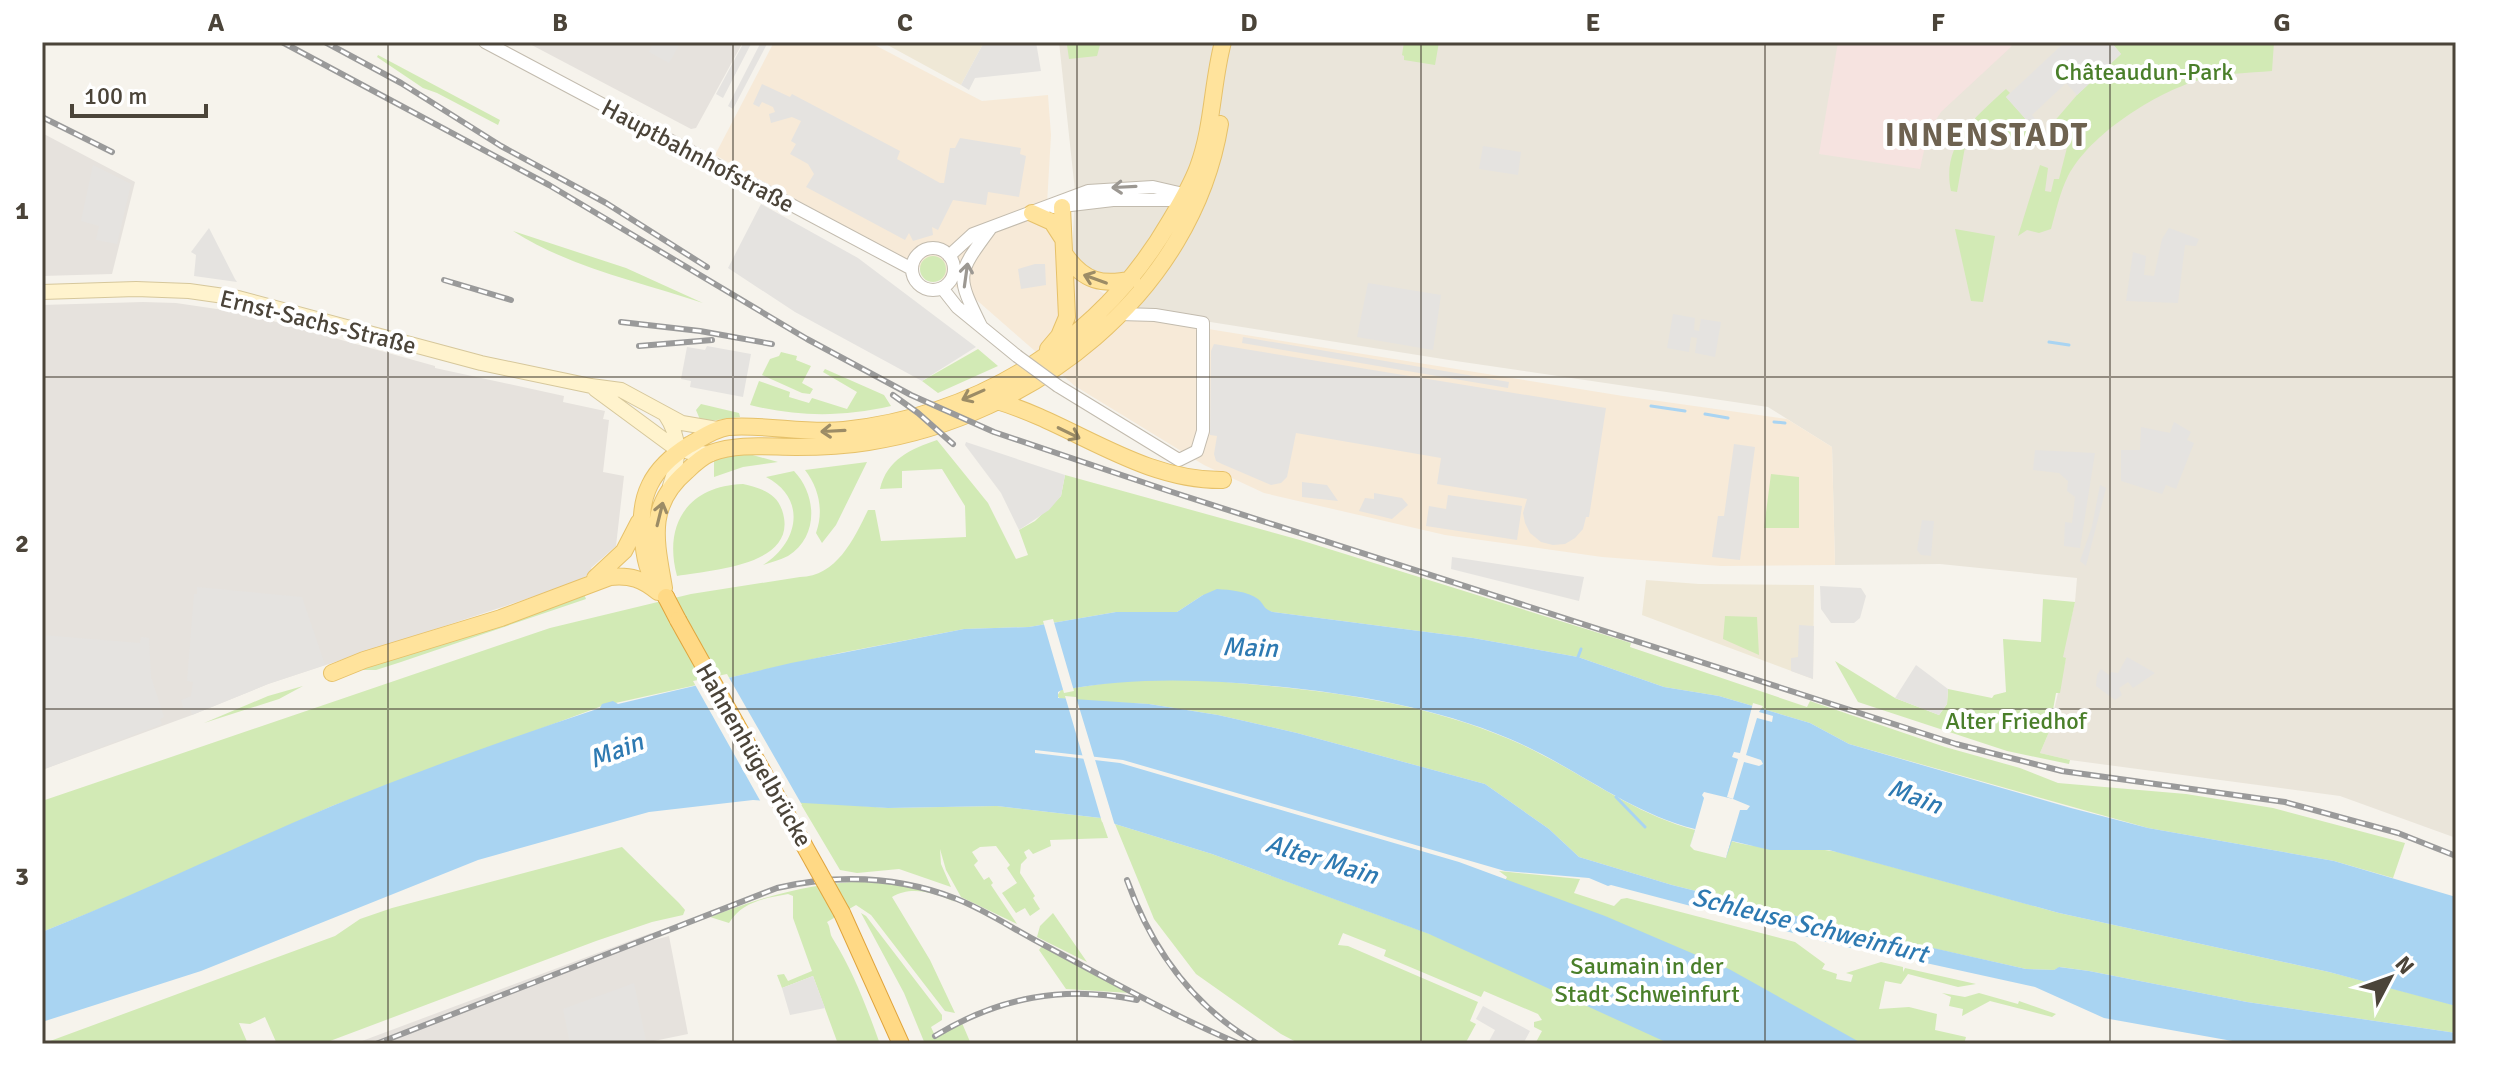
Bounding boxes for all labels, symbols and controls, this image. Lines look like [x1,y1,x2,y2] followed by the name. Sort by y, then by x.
[208,7,225,39] text: A
[552,7,568,39] text: B
[897,7,913,39] text: C
[1240,7,1258,39] text: D
[1586,7,1600,39] text: E
[1931,7,1945,39] text: F
[2273,7,2291,39] text: G
[2055,57,2233,87] park label: Châteaudun-Park
[72,68,206,118] scale bar
[84,81,147,111] text: 100 m
[597,93,799,219] street label: Hauptbahnhofstraße
[1885,116,2089,155] district label: INNENSTADT
[1111,180,1138,195] one-way arrow
[15,195,29,227] text: 1
[959,262,974,288] one-way arrow
[1083,271,1108,285] one-way arrow
[217,283,419,361] street label: Ernst-Sachs-Straße
[961,388,985,403] one-way arrow
[820,423,847,438] one-way arrow
[1056,425,1080,441] one-way arrow
[653,501,668,527] one-way arrow
[15,528,29,560] text: 2
[1222,631,1279,665] water label: Main
[689,658,819,852] street label: Hahnenhügelbrücke
[1945,706,2088,736] park label: Alter Friedhof
[585,726,649,776] water label: Main
[1883,772,1947,822] water label: Main
[1262,828,1382,892] water label: Alter Main
[15,861,29,893] text: 3
[1689,881,1933,971] water label: Schleuse Schweinfurt
[2350,938,2430,1018] north arrow
[1554,951,1740,1009] park label: Saumain in der Stadt Schweinfurt
[2390,951,2420,980] text: N

